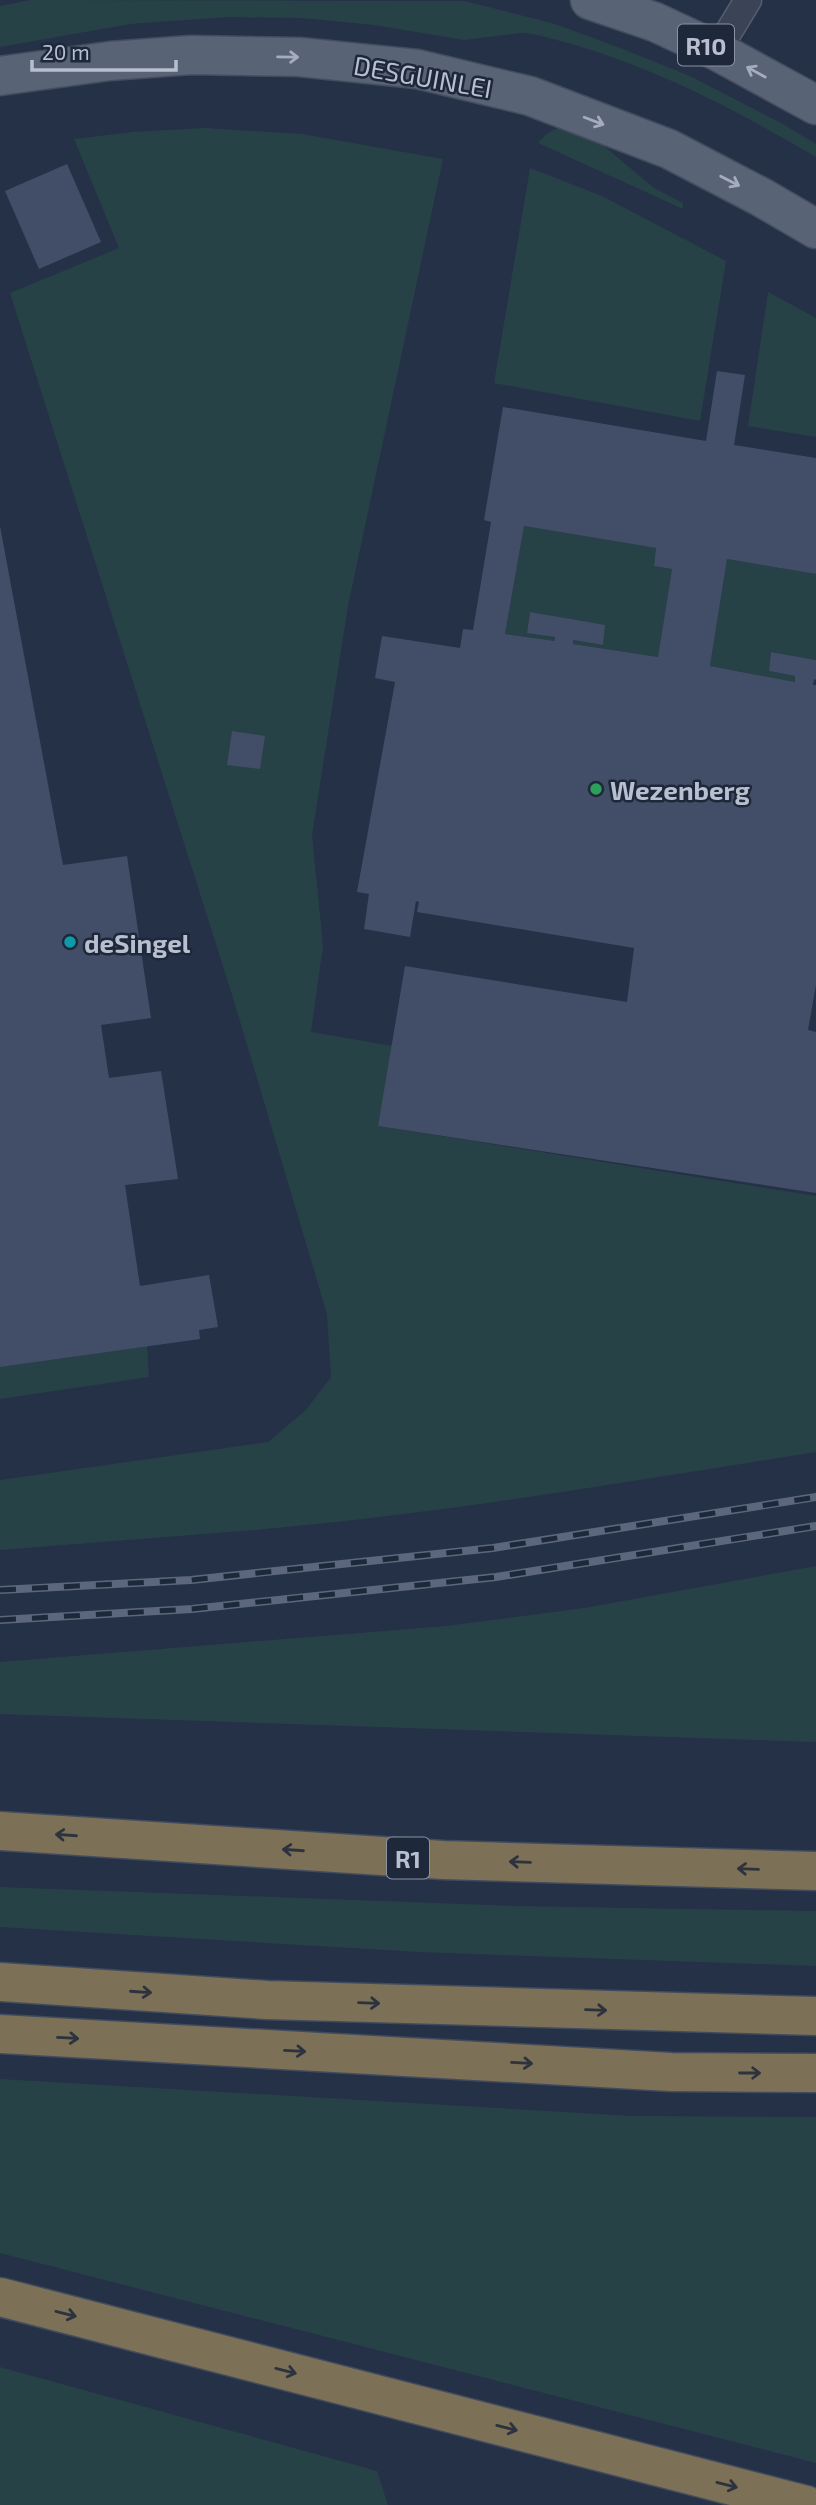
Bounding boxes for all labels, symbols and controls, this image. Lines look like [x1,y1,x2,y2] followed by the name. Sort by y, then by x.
[678,25,734,66] road number: R10
[32,28,175,72] scale bar
[42,39,90,64] text: 20 m
[351,49,495,103] street label: DESGUINLEI
[276,50,299,64] one-way arrow
[746,65,767,78] one-way arrow
[583,115,605,128] one-way arrow
[719,174,740,188] one-way arrow
[610,774,750,805] place label: Wezenberg
[588,781,604,797] marker: Wezenberg
[84,927,191,958] place label: deSingel
[62,934,78,950] marker: deSingel
[55,1829,78,1842] one-way arrow
[387,1838,429,1879] road number: R1
[282,1844,305,1857] one-way arrow
[509,1856,532,1869] one-way arrow
[737,1862,760,1876] one-way arrow
[130,1986,152,1999] one-way arrow
[357,1997,380,2010] one-way arrow
[584,2003,607,2017] one-way arrow
[56,2031,79,2044] one-way arrow
[284,2044,307,2057] one-way arrow
[511,2057,534,2070] one-way arrow
[738,2066,761,2079] one-way arrow
[54,2308,77,2321] one-way arrow
[275,2365,297,2378] one-way arrow
[495,2422,518,2435] one-way arrow
[716,2479,738,2492] one-way arrow

